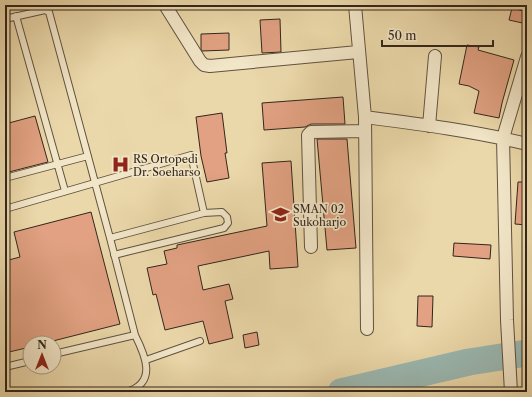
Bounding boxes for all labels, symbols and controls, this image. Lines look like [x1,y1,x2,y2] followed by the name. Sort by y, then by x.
[382,22,493,48] scale bar
[388,28,417,43] text: 50 m
[133,152,201,179] place label: RS Ortopedi Dr. Soeharso
[110,155,130,175] hospital icon: RS Ortopedi Dr. Soeharso
[293,202,346,229] place label: SMAN 02 Sukoharjo
[270,205,290,225] school or university icon: SMAN 02 Sukoharjo
[22,335,62,375] north arrow
[37,338,47,352] text: N

